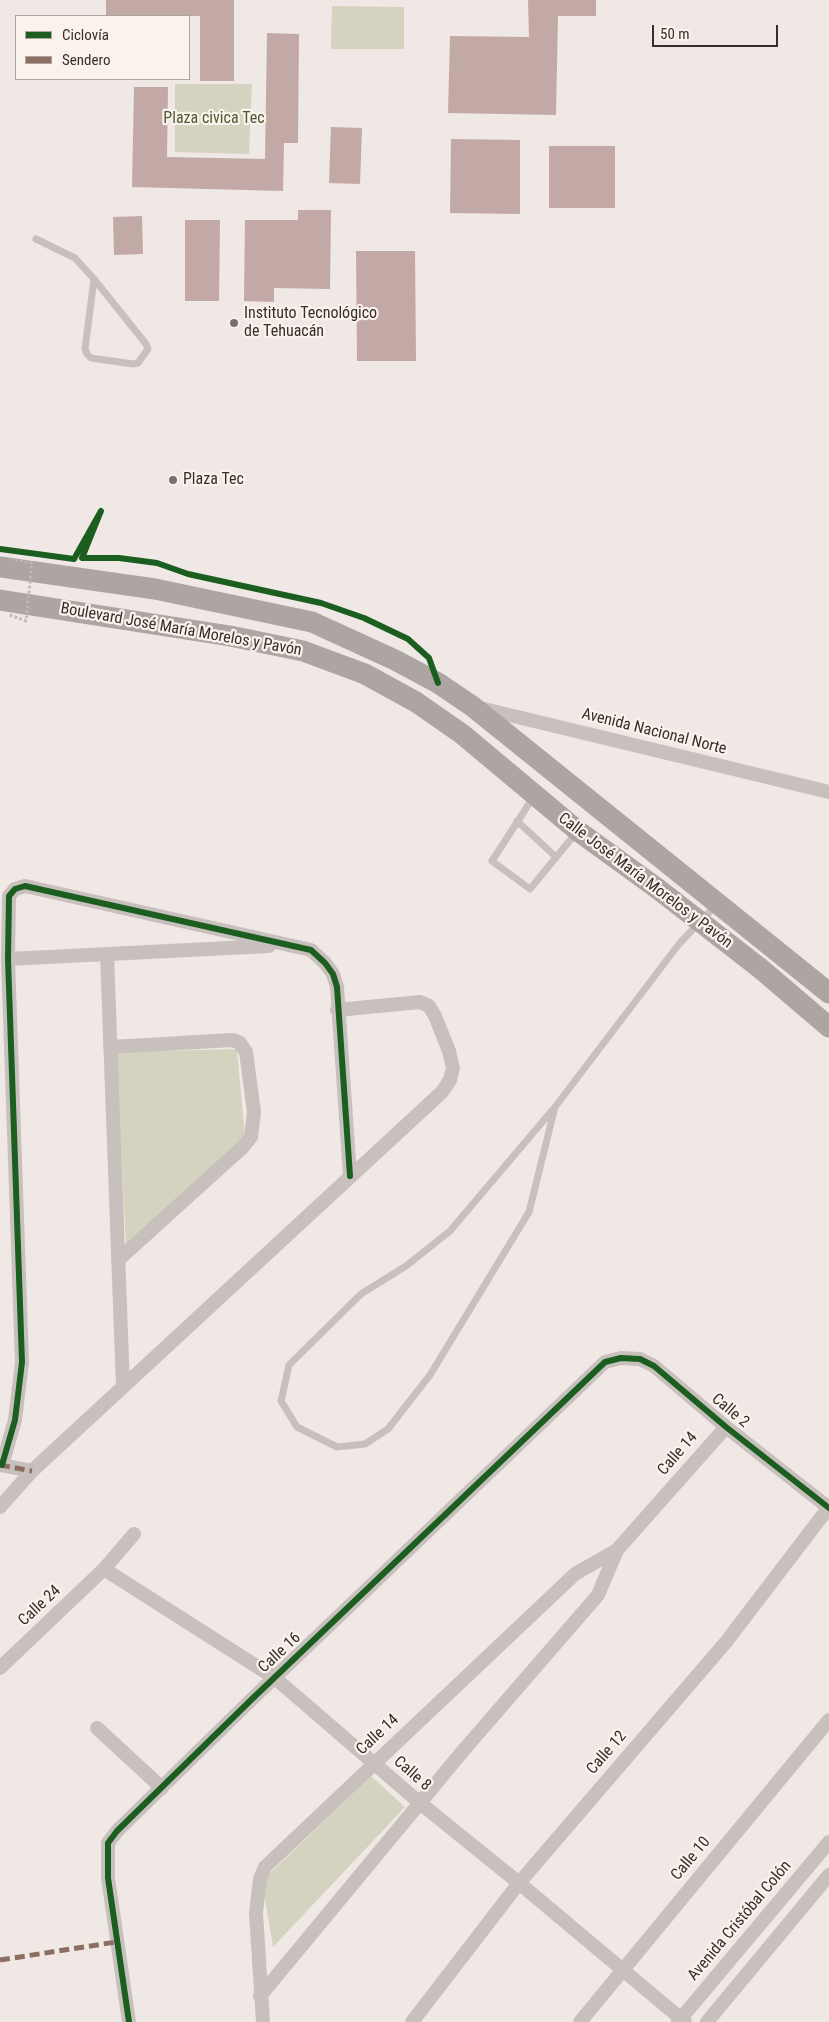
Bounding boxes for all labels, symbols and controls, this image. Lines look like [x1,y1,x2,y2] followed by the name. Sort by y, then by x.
[15,15,190,80] legend
[654,15,780,47] scale bar
[660,25,690,43] text: 50 m
[62,26,109,44] text: Ciclovía
[62,51,111,69] text: Sendero
[163,109,265,129] park label: Plaza civica Tec
[244,304,377,342] place label: Instituto Tecnológico de Tehuacán
[228,317,240,329] marker: Instituto Tecnológico de Tehuacán
[183,470,244,490] place label: Plaza Tec
[167,474,179,486] marker: Plaza Tec
[59,599,303,661] street label: Boulevard José María Morelos y Pavón
[580,705,728,759] street label: Avenida Nacional Norte
[554,809,736,953] street label: Calle José María Morelos y Pavón
[707,1390,753,1432] street label: Calle 2
[654,1428,702,1480] street label: Calle 14
[15,1582,65,1630] street label: Calle 24
[255,1629,305,1677] street label: Calle 16
[353,1711,403,1759] street label: Calle 14
[583,1727,631,1779] street label: Calle 12
[389,1753,435,1795] street label: Calle 8
[667,1833,715,1885] street label: Calle 10
[684,1857,796,1985] street label: Avenida Cristóbal Colón

